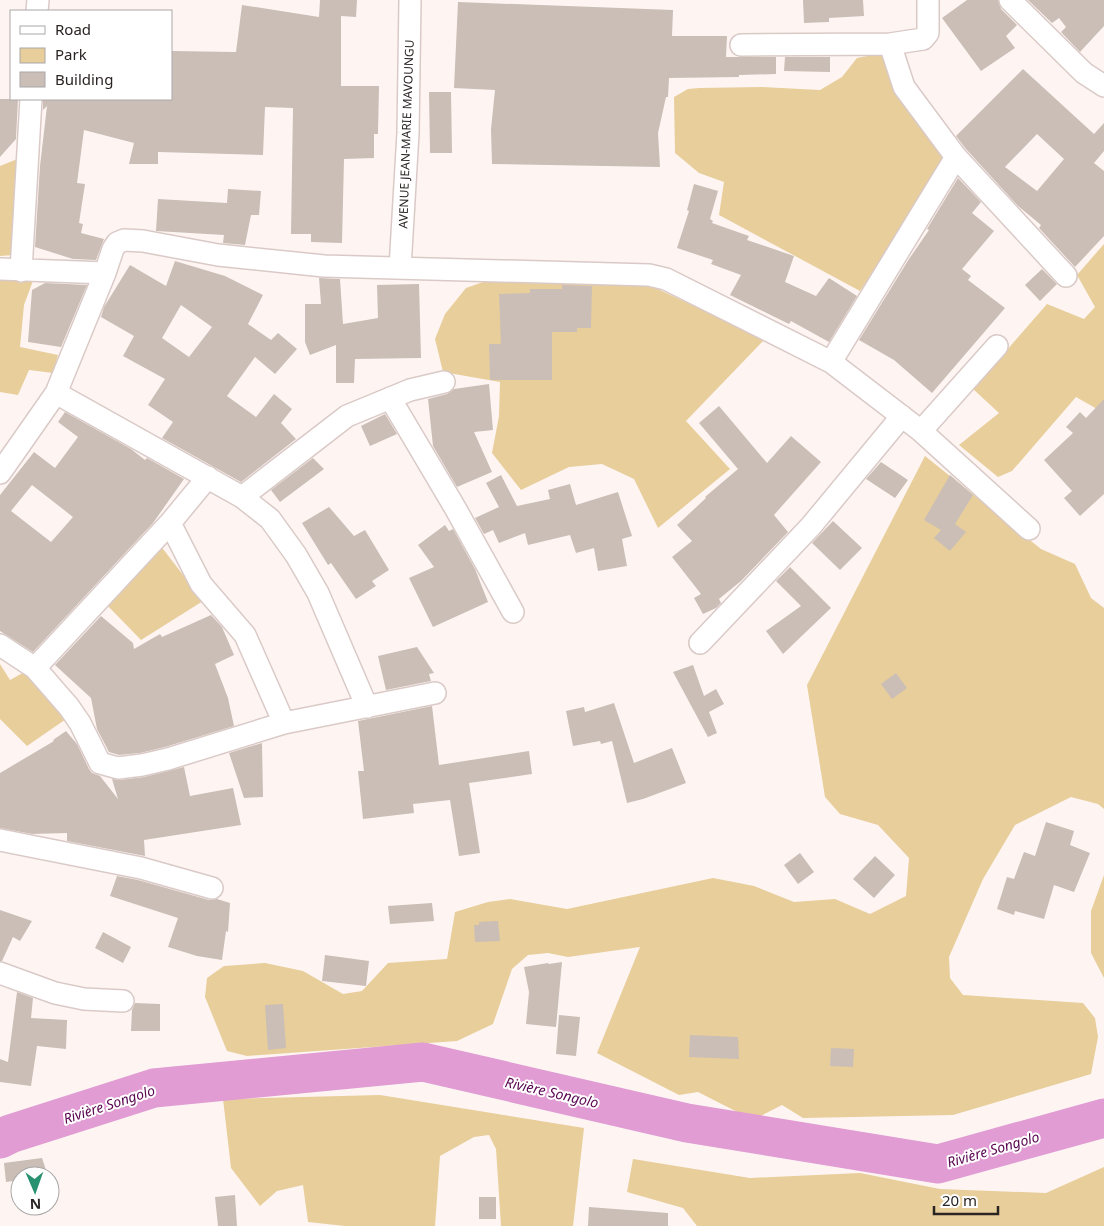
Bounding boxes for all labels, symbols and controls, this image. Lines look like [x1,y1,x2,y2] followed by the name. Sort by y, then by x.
[10,10,172,100] legend
[55,19,91,39] text: Road
[394,39,418,229] street label: AVENUE JEAN-MARIE MAVOUNGU
[55,44,87,64] text: Park
[55,69,113,89] text: Building
[503,1072,601,1112] water label: Rivière Songolo
[61,1080,157,1128] water label: Rivière Songolo
[945,1127,1041,1171] water label: Rivière Songolo
[10,1166,60,1216] north arrow
[934,1184,998,1216] scale bar
[942,1190,977,1210] text: 20 m
[29,1195,41,1214] text: N

